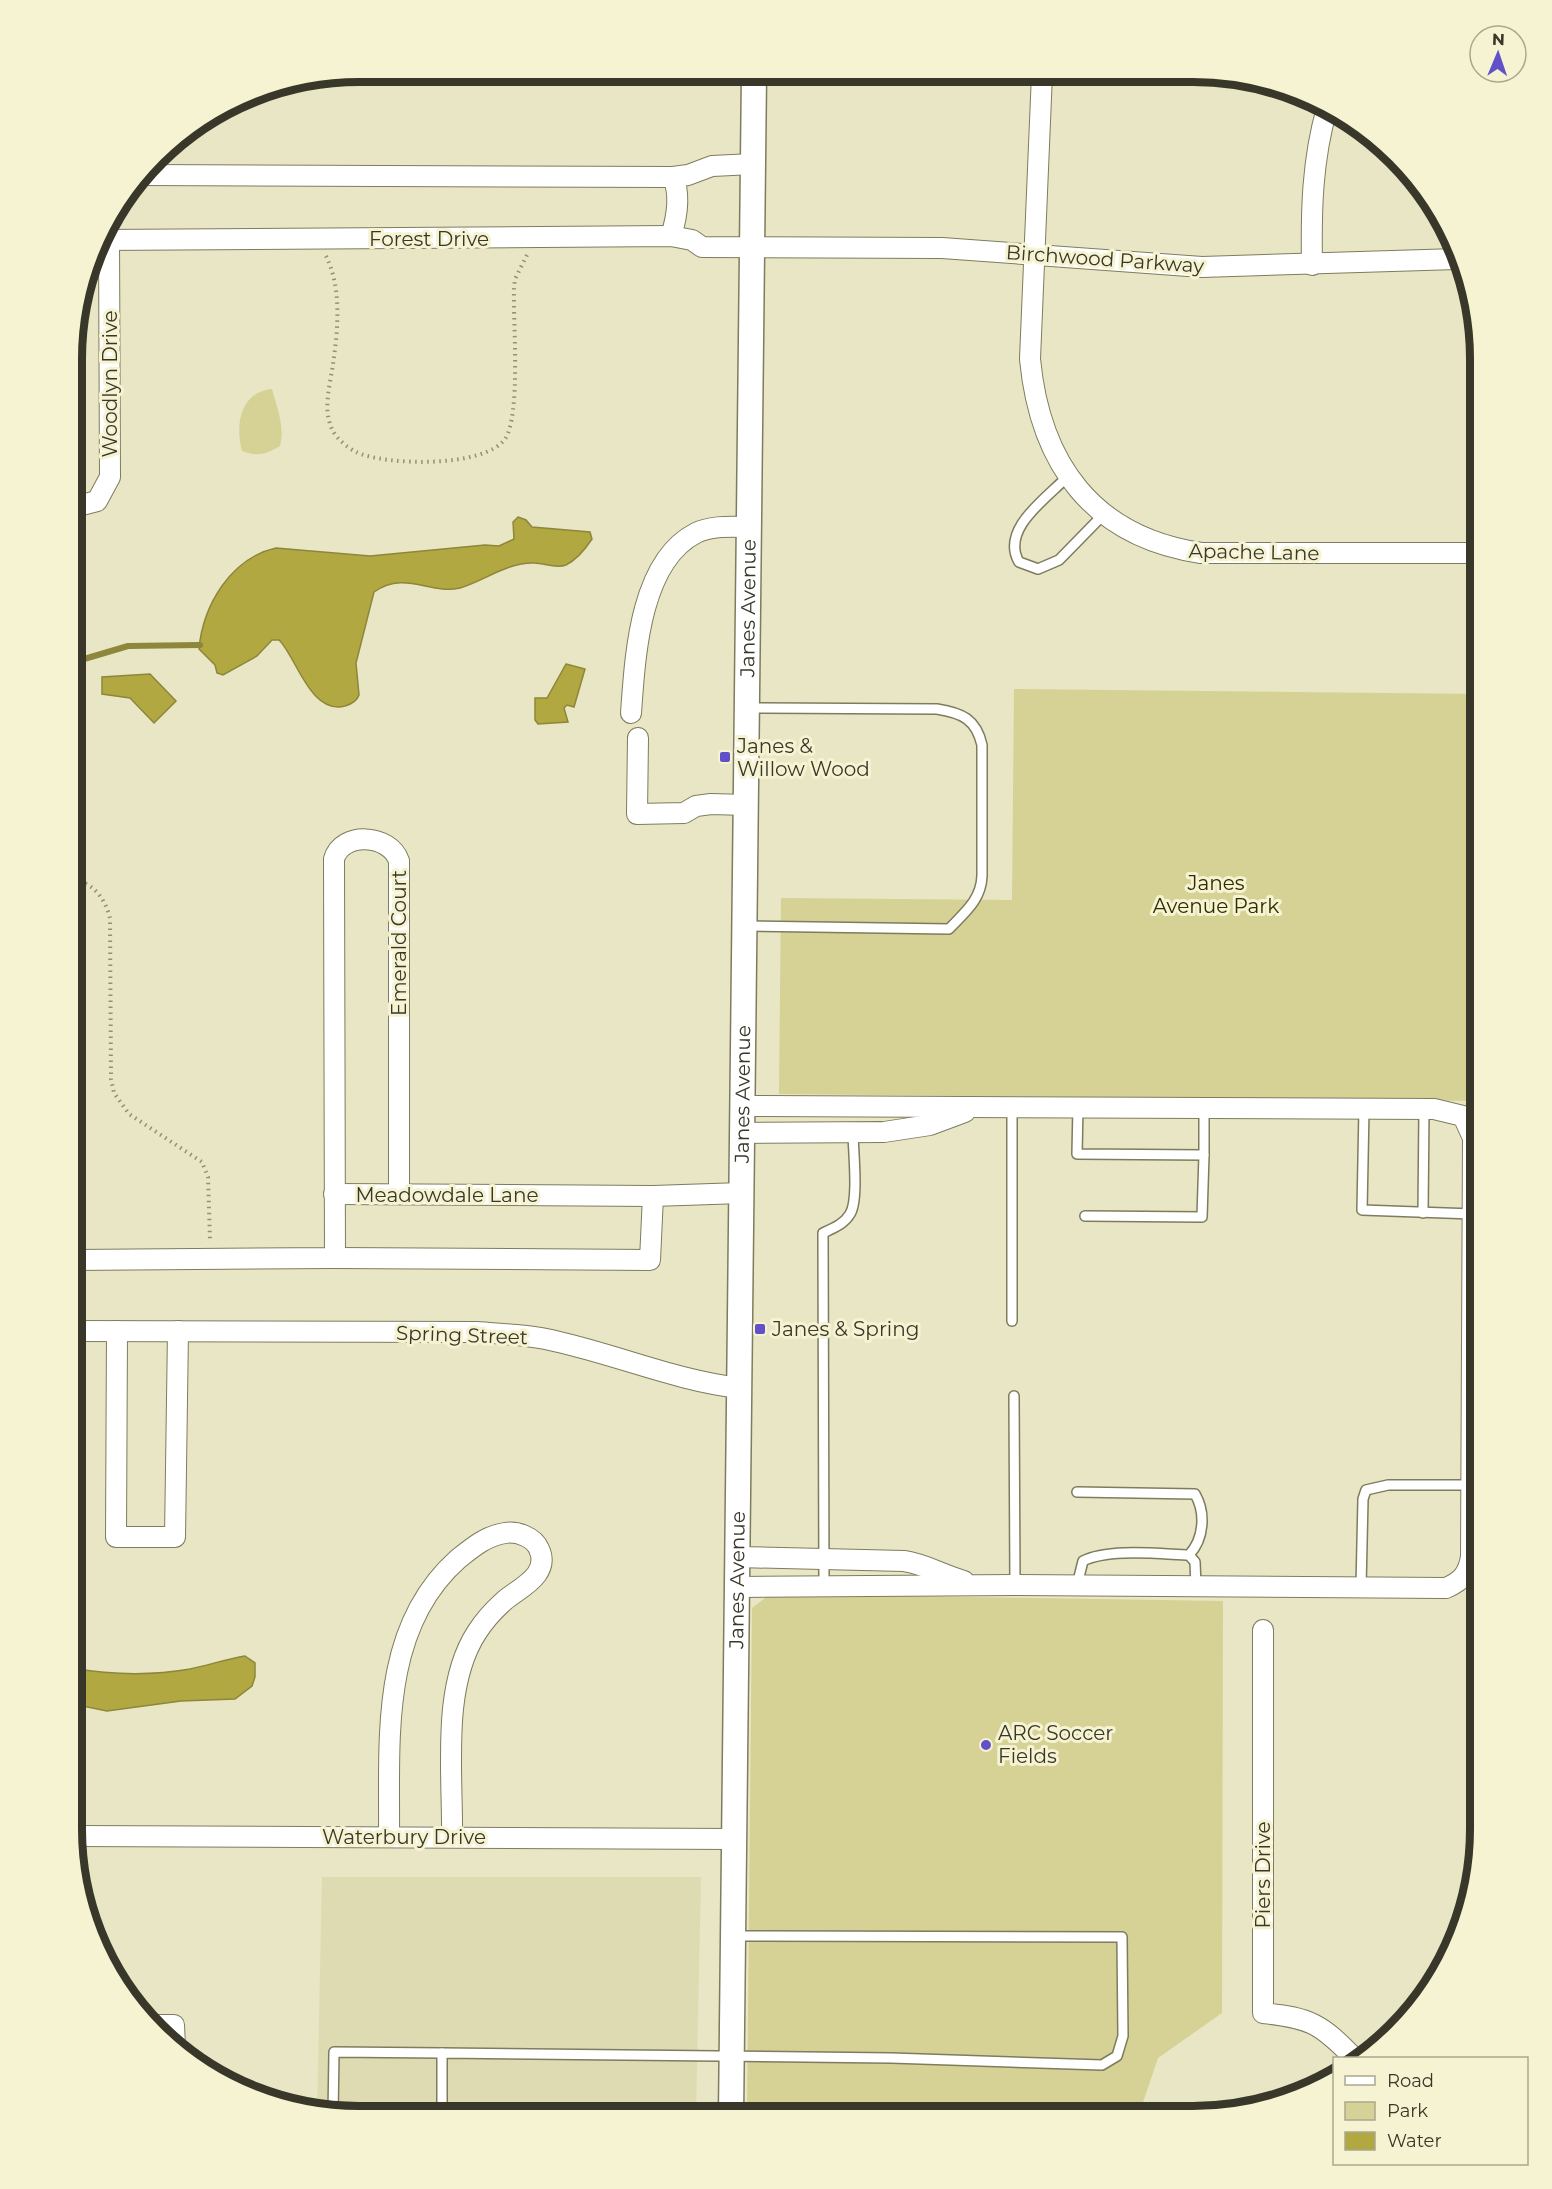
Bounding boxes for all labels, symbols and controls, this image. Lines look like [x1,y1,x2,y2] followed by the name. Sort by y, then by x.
[1468,24,1528,84] north arrow
[1492,30,1505,49] text: N
[369,227,489,251] street label: Forest Drive
[1005,240,1205,278] street label: Birchwood Parkway
[98,310,122,458] street label: Woodlyn Drive
[735,539,761,678] street label: Janes Avenue
[1188,539,1320,565] street label: Apache Lane
[736,734,870,781] place label: Janes & Willow Wood
[718,750,732,764] marker: Janes & Willow Wood
[387,870,411,1016] street label: Emerald Court
[1153,871,1279,918] park label: Janes Avenue Park
[730,1025,755,1164] street label: Janes Avenue
[356,1183,539,1207] street label: Meadowdale Lane
[771,1317,919,1341] place label: Janes & Spring
[396,1321,528,1349] street label: Spring Street
[753,1322,767,1336] marker: Janes & Spring
[724,1511,750,1650] street label: Janes Avenue
[998,1721,1113,1768] place label: ARC Soccer Fields
[979,1738,993,1752] marker: ARC Soccer Fields
[1251,1821,1275,1929] street label: Piers Drive
[322,1825,486,1849] street label: Waterbury Drive
[1333,2057,1528,2165] legend
[1387,2070,1434,2092] text: Road
[1387,2100,1428,2122] text: Park
[1387,2130,1442,2152] text: Water

